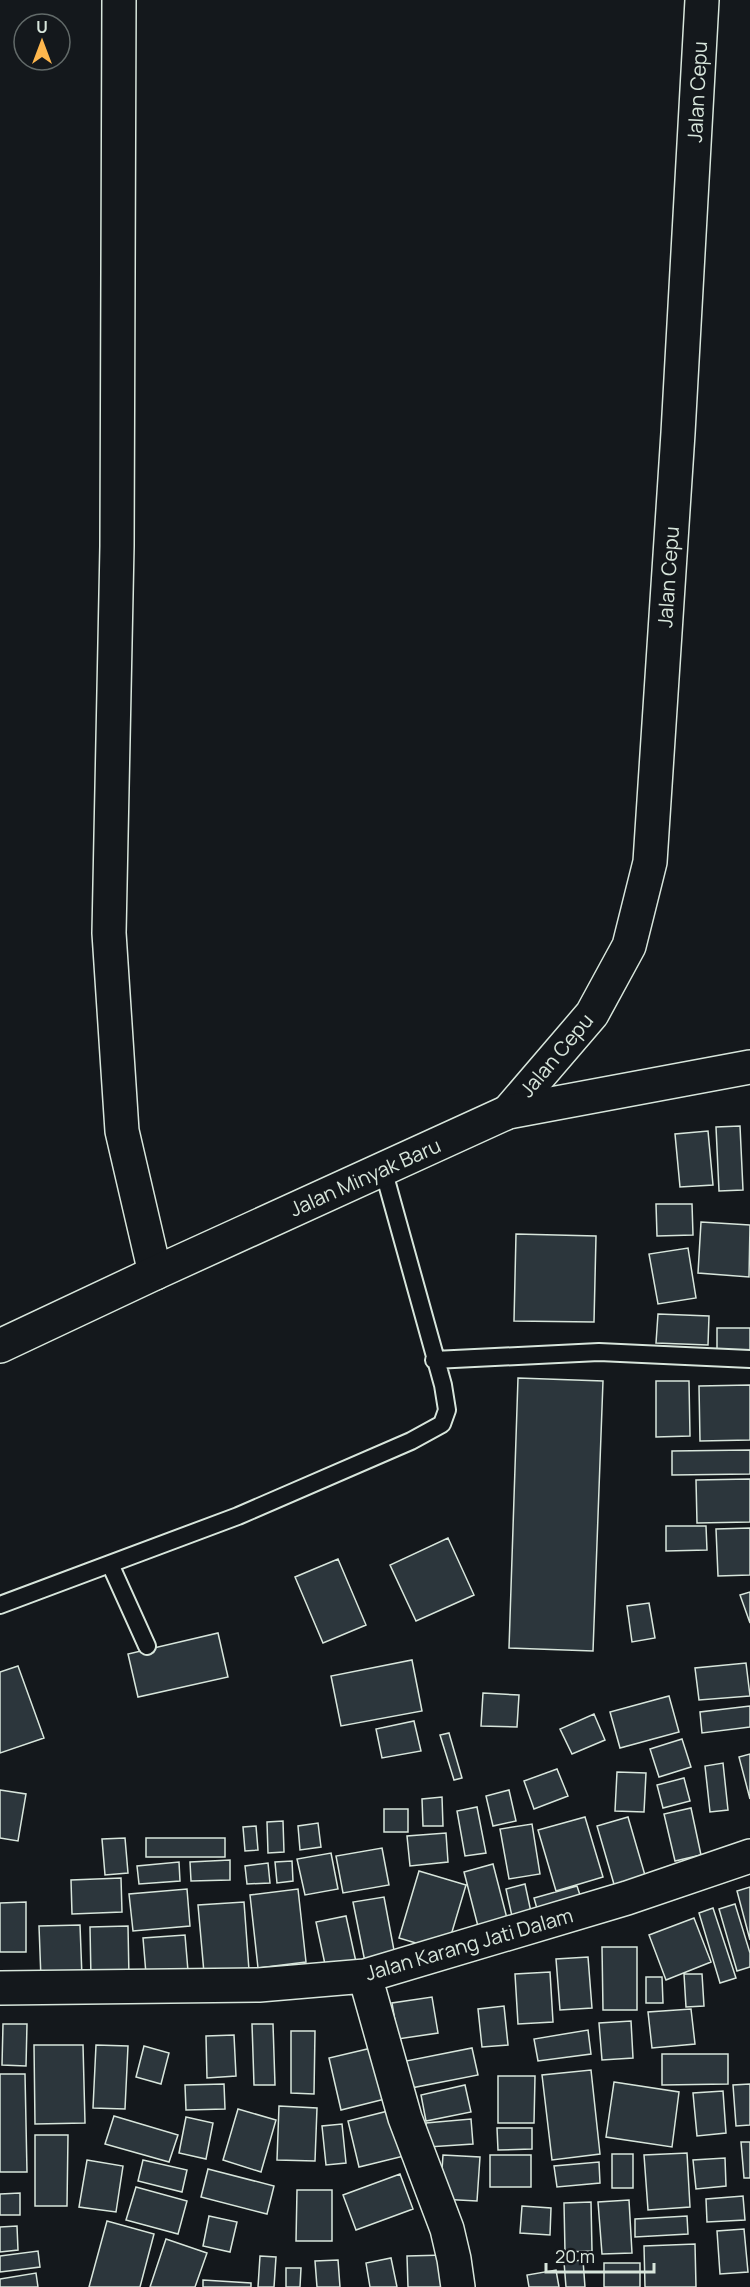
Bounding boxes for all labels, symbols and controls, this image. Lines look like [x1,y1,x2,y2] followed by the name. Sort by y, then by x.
[12,12,72,72] north arrow
[36,16,48,38] text: U
[681,41,713,143] street label: Jalan Cepu
[651,525,685,629] street label: Jalan Cepu
[513,1007,599,1103] street label: Jalan Cepu
[285,1132,445,1222] street label: Jalan Minyak Baru
[362,1901,576,1987] street label: Jalan Karang Jati Dalam
[546,2236,654,2274] scale bar
[555,2244,595,2268] text: 20 m

